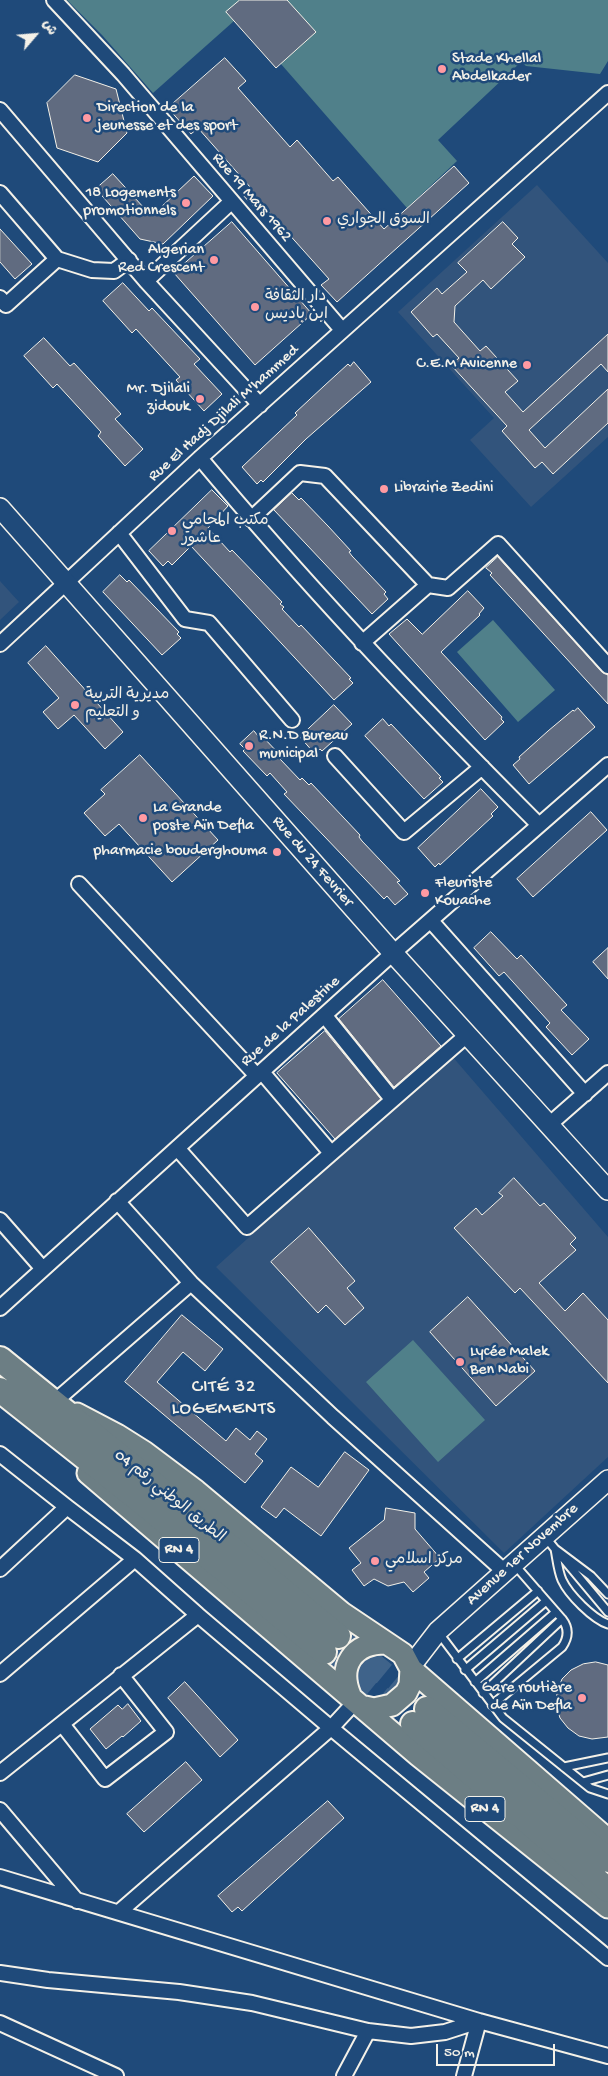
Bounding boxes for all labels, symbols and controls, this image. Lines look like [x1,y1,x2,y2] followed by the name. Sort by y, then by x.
[10,10,60,60] north arrow
[38,17,60,39] text: ش
[452,50,541,88] place label: Stade Khellal Abdelkader
[436,63,448,75] marker: Stade Khellal Abdelkader
[97,99,237,137] place label: Direction de la jeunesse et des sport
[81,112,93,124] marker: Direction de la jeunesse et des sport
[207,149,295,247] street label: Rue 19 Mars 1962
[83,184,176,222] place label: 18 Logements promotionnels
[180,197,192,209] marker: 18 Logements promotionnels
[337,211,430,231] place label: السوق الجواري
[321,215,333,227] marker: السوق الجواري
[118,241,204,279] place label: Algerian Red Crescent
[208,254,220,266] marker: Algerian Red Crescent
[265,288,328,326] place label: دار الثقافة ابن باديس
[249,301,261,313] marker: دار الثقافة ابن باديس
[145,341,303,487] street label: Rue El Hadj Djilali M'hammed
[416,355,517,375] place label: C.E.M Avicenne
[521,359,533,371] marker: C.E.M Avicenne
[126,380,190,418] place label: Mr. Djilali zidouk
[194,393,206,405] marker: Mr. Djilali zidouk
[394,479,493,499] place label: Librairie Zedini
[378,483,390,495] marker: Librairie Zedini
[182,512,269,550] place label: مكتب المحامي عاشور
[166,525,178,537] marker: مكتب المحامي عاشور
[85,686,169,724] place label: مديرية التربية و التعليم
[69,699,81,711] marker: مديرية التربية و التعليم
[259,727,348,765] place label: R.N.D Bureau municipal
[243,740,255,752] marker: R.N.D Bureau municipal
[153,799,254,837] place label: La Grande poste Aïn Defla
[137,812,149,824] marker: La Grande poste Aïn Defla
[267,813,357,911] street label: Rue du 24 Fevrier
[93,842,267,862] place label: pharmacie bouderghouma
[271,846,283,858] marker: pharmacie bouderghouma
[435,874,492,912] place label: Fleuriste Kouache
[419,887,431,899] marker: Fleuriste Kouache
[237,972,345,1072] street label: Rue de la Palestine
[470,1343,548,1381] place label: Lycée Malek Ben Nabi
[454,1356,466,1368] marker: Lycée Malek Ben Nabi
[170,1377,278,1421] district label: CITÉ 32 LOGEMENTS
[110,1447,228,1547] street label: الطريق الوطني رقم 04
[463,1500,583,1610] street label: Avenue 1er Novembre
[159,1538,199,1562] road number: RN 4
[385,1551,463,1571] place label: مركز اسلامي
[369,1555,381,1567] marker: مركز اسلامي
[482,1679,572,1717] place label: Gare routière de Aïn Defla
[576,1692,588,1704] marker: Gare routière de Aïn Defla
[465,1796,505,1822] road number: RN 4
[438,2034,557,2066] scale bar
[444,2044,475,2062] text: 50 m

